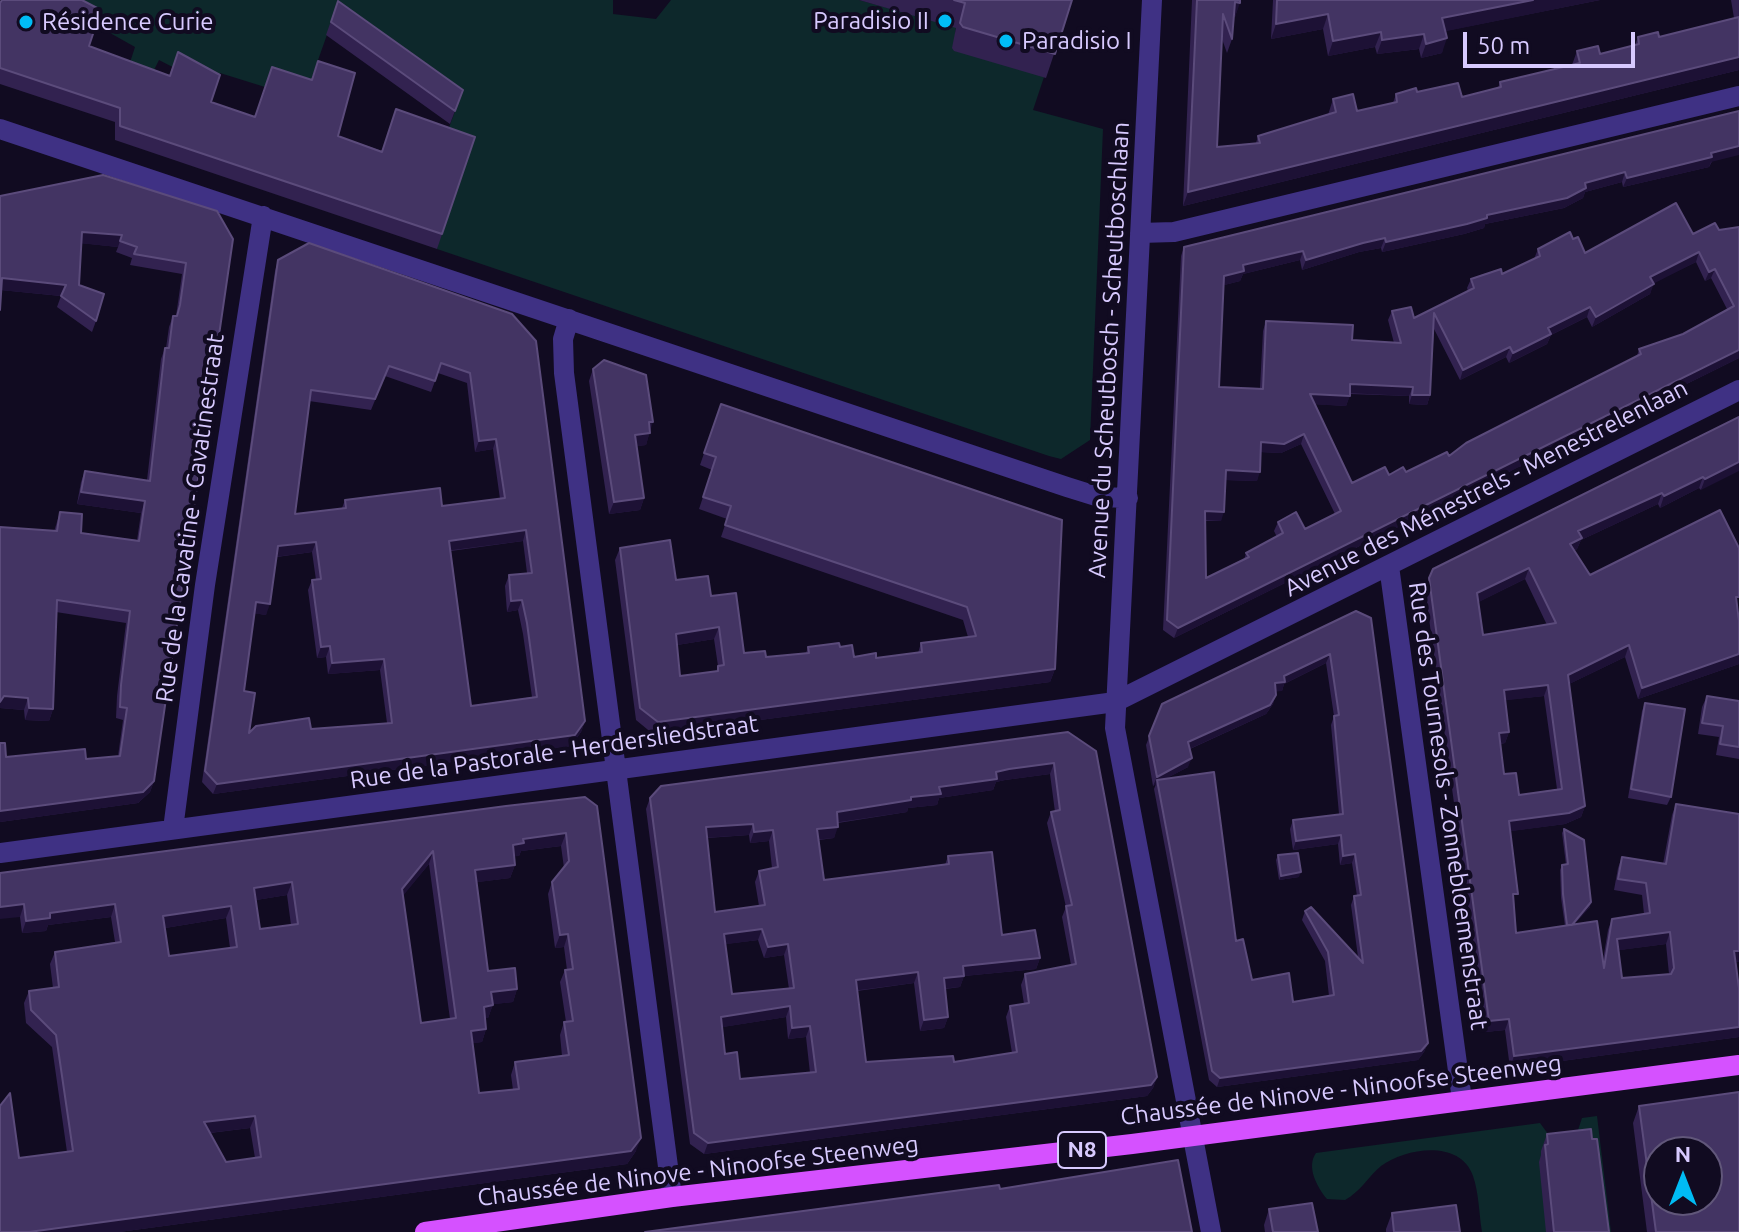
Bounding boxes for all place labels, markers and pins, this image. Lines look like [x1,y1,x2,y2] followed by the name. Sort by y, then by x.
[813,7,929,35] place label: Paradisio II
[42,8,214,36] place label: Résidence Curie
[936,12,954,30] marker: Paradisio II
[17,13,35,31] marker: Résidence Curie
[1022,27,1132,55] place label: Paradisio I
[997,32,1015,50] marker: Paradisio I

